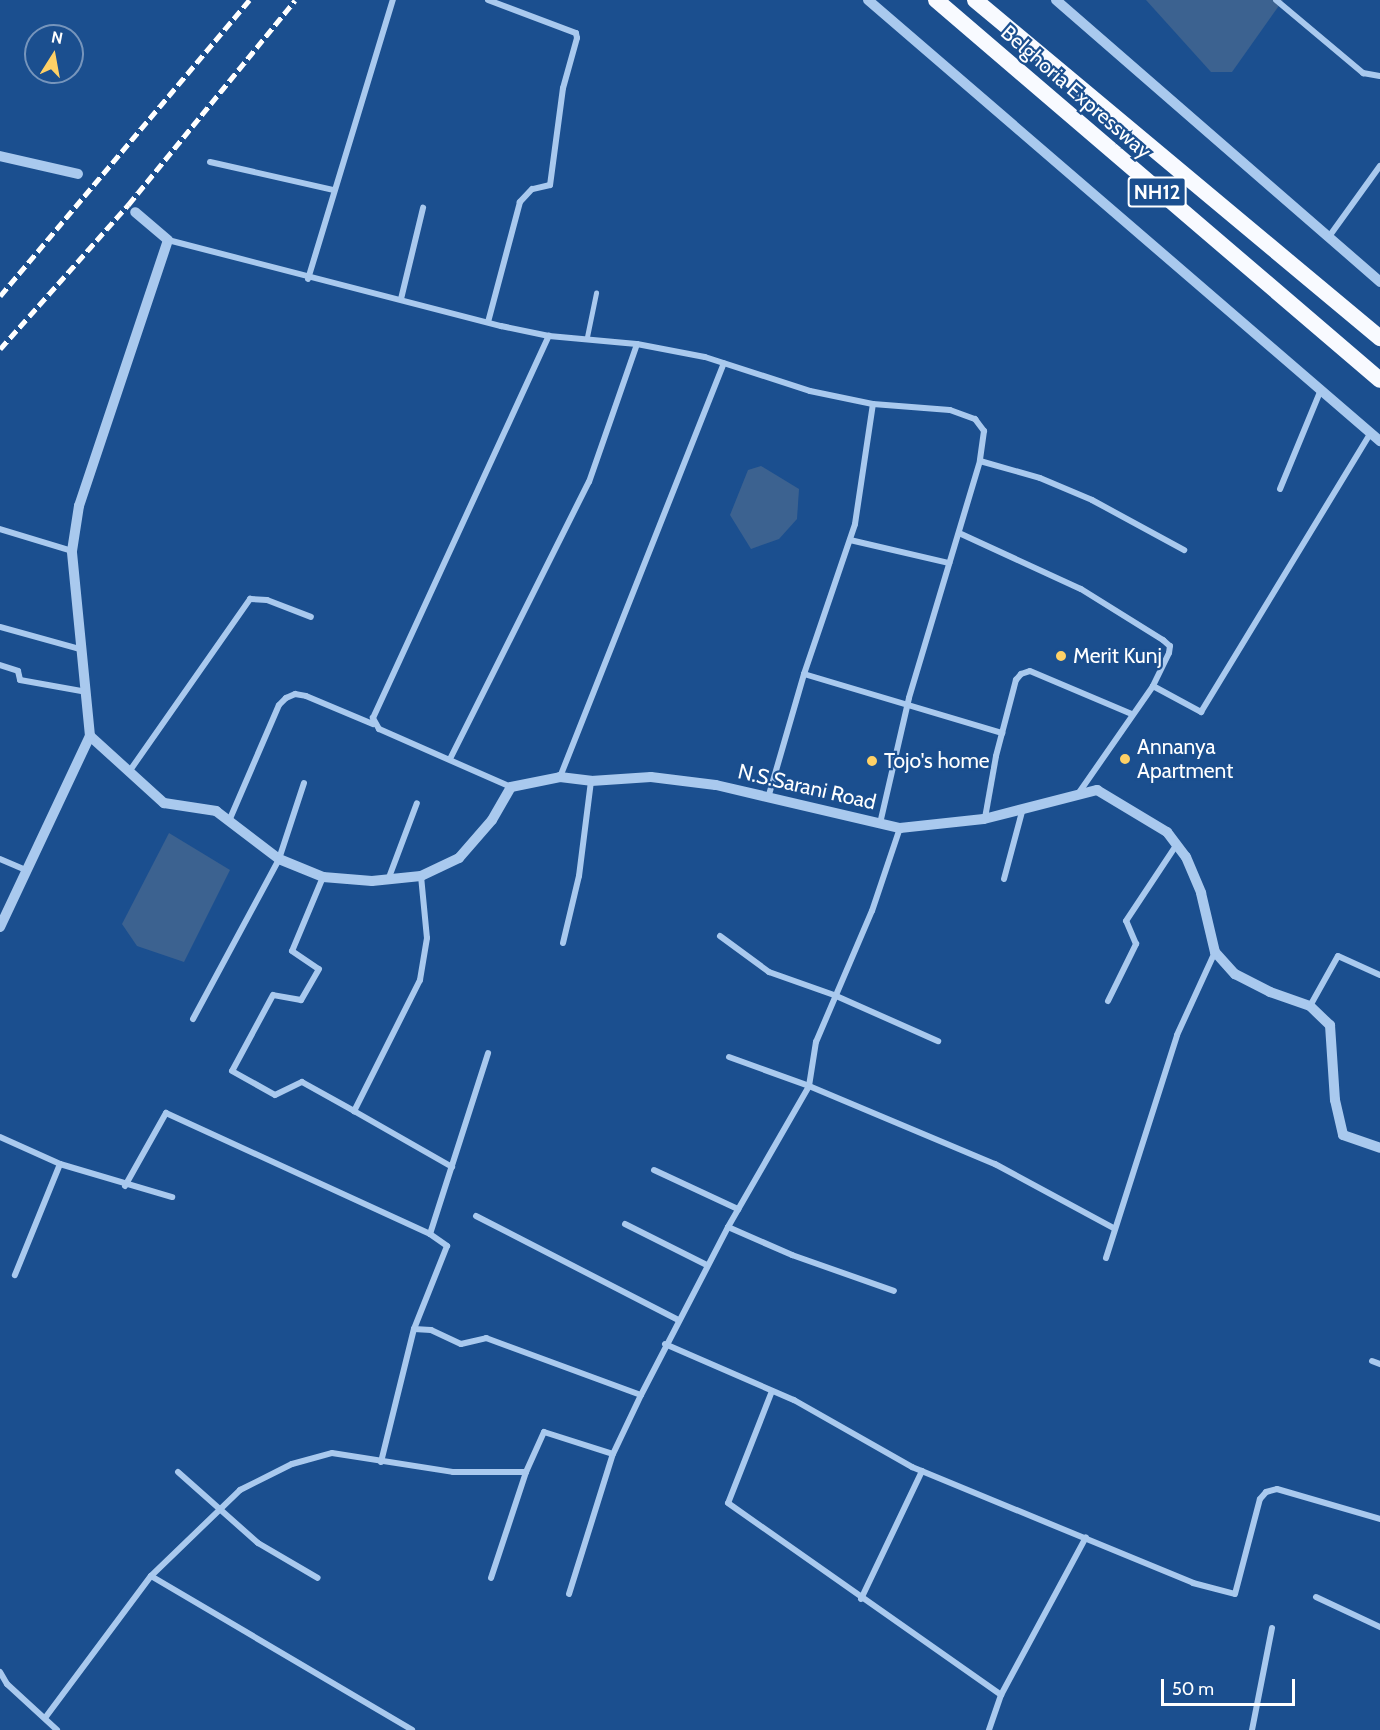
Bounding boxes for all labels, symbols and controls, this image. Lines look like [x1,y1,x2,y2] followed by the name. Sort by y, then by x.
[996,20,1156,164] street label: Belghoria Expressway
[24,24,84,84] north arrow
[50,27,65,48] text: N
[1127,175,1187,209] road number: NH12
[1073,643,1162,669] place label: Merit Kunj
[1054,649,1068,663] marker: Merit Kunj
[1137,734,1233,784] place label: Annanya Apartment
[884,748,990,774] place label: Tojo's home
[1118,752,1132,766] marker: Annanya Apartment
[865,754,879,768] marker: Tojo's home
[735,759,879,815] street label: N.S.Sarani Road
[1164,1667,1298,1705] scale bar
[1172,1678,1214,1700] text: 50 m

